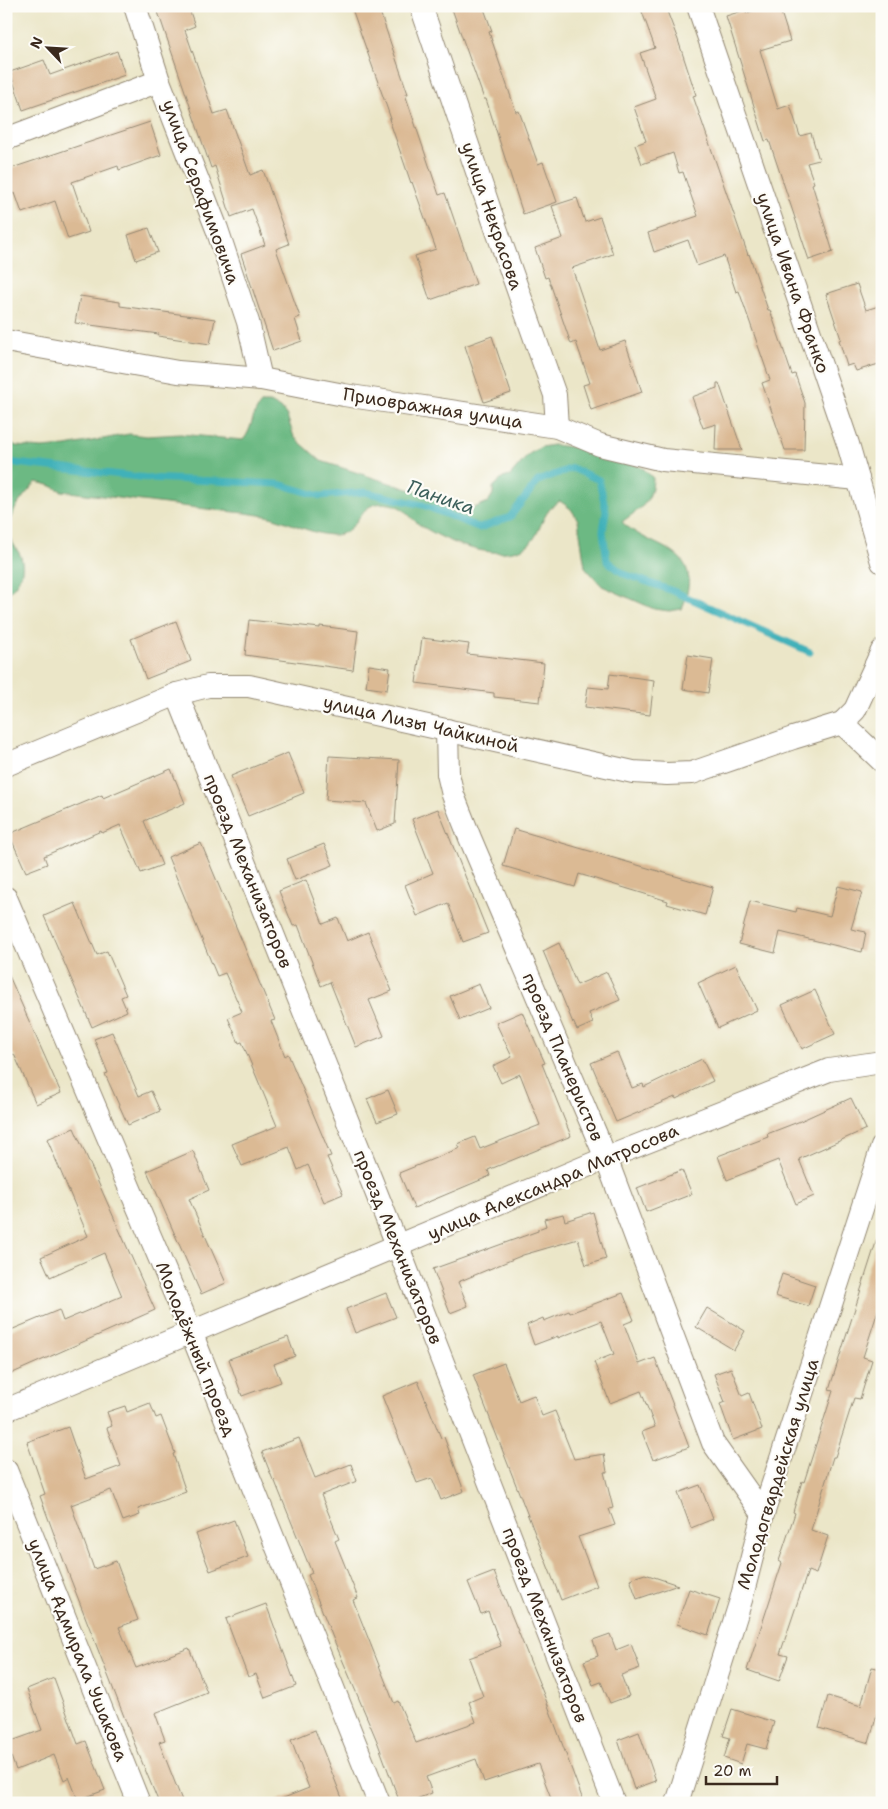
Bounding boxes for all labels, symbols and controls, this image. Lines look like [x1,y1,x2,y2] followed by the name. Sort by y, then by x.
[22,22,72,72] north arrow
[26,34,47,51] text: N
[156,96,246,288] street label: улица Серафимовича
[455,139,529,293] street label: улица Некрасова
[751,189,835,377] street label: улица Ивана Франко
[341,382,525,434] street label: Приовражная улица
[404,474,478,520] water label: Паника
[321,690,521,758] street label: улица Лизы Чайкиной
[198,770,298,972] street label: проезд Механизаторов
[517,969,609,1145] street label: проезд Планеристов
[424,1118,682,1246] street label: улица Александра Матросова
[348,1146,448,1348] street label: проезд Механизаторов
[150,1258,242,1440] street label: Молодёжный проезд
[731,1356,825,1592] street label: Молодогвардейская улица
[497,1524,593,1726] street label: проезд Механизаторов
[22,1535,134,1765] street label: улица Адмирала Ушакова
[706,1754,777,1786] scale bar
[713,1761,752,1781] text: 20 m

